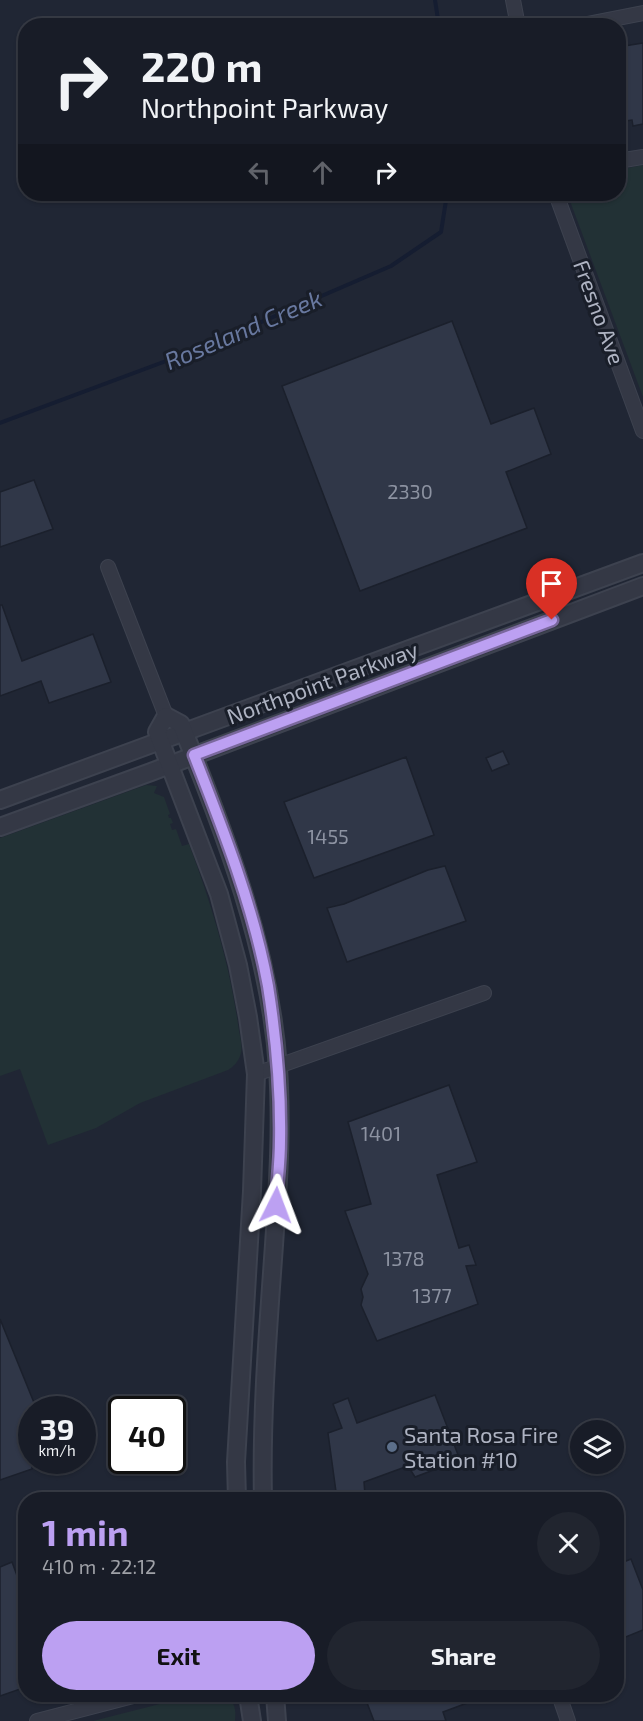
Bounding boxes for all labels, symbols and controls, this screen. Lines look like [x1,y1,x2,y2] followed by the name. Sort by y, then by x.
[141,40,262,90] text: 220 m
[42,42,120,120] icon: right
[141,91,388,123] text: Northpoint Parkway
[243,156,276,189] icon: left
[306,156,339,189] icon: ahead
[369,156,402,189] icon: right
[569,256,631,368] street label: Fresno Ave
[160,283,326,375] water label: Roseland Creek
[387,479,433,503] house number: 2330
[526,558,577,620] pin
[535,567,568,600] icon: arrive
[223,635,421,729] street label: Northpoint Parkway
[307,824,349,848] house number: 1455
[361,1121,401,1145] house number: 1401
[244,1173,308,1237] position arrow
[383,1246,425,1270] house number: 1378
[412,1283,452,1307] house number: 1377
[108,1396,186,1474] speed limit sign: 40
[40,1410,74,1446] text: 39
[570,1420,624,1474] map controls
[570,1420,624,1474] button: layers
[404,1421,558,1472] place label: Santa Rosa Fire Station #10
[385,1440,399,1454] marker: Santa Rosa Fire Station #10
[38,1441,76,1459] text: km/h
[42,1510,129,1553] text: 1 min
[537,1512,600,1575] button: close
[42,1554,156,1578] text: 410 m · 22:12
[42,1621,315,1690] button: Exit
[327,1621,600,1690] button: Share

